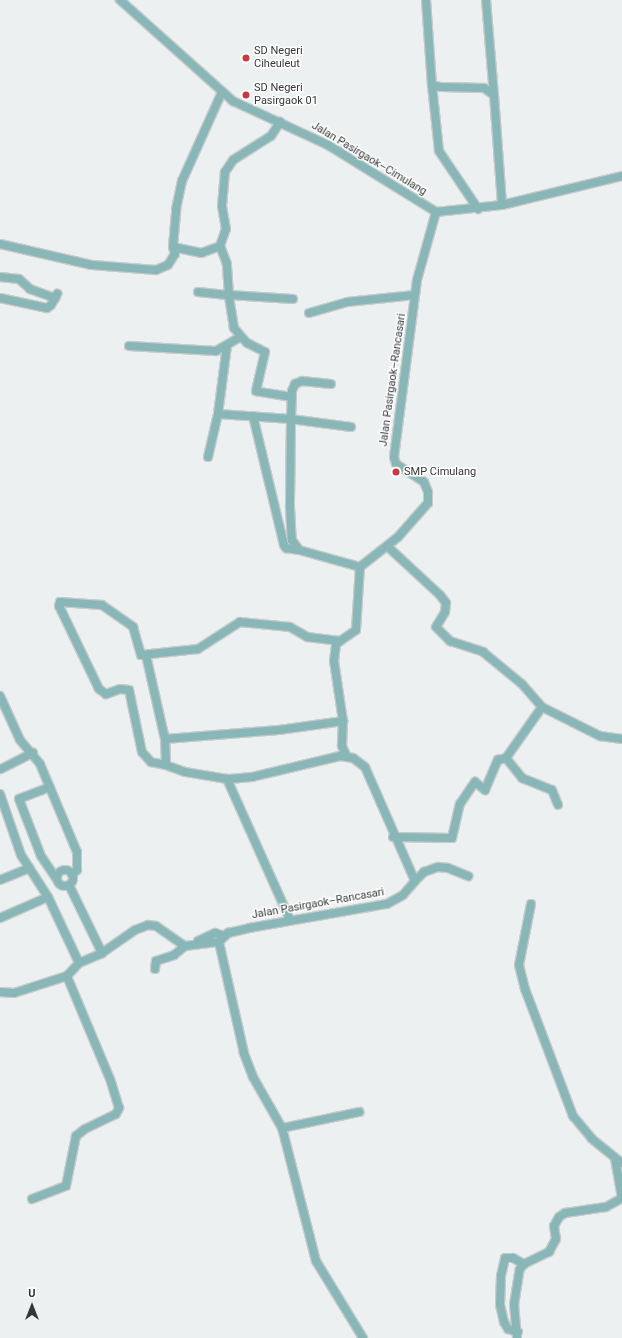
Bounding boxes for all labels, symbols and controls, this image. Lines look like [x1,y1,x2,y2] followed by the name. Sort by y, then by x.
[254,45,303,71] place label: SD Negeri Ciheuleut
[241,53,251,63] marker: SD Negeri Ciheuleut
[254,82,318,108] place label: SD Negeri Pasirgaok 01
[241,90,251,100] marker: SD Negeri Pasirgaok 01
[309,119,429,199] street label: Jalan Pasirgaok–Cimulang
[377,313,409,447] street label: Jalan Pasirgaok–Rancasari
[404,465,476,479] place label: SMP Cimulang
[391,467,401,477] marker: SMP Cimulang
[251,886,385,922] street label: Jalan Pasirgaok–Rancasari
[12,1286,52,1326] north arrow
[28,1287,36,1300] text: U

